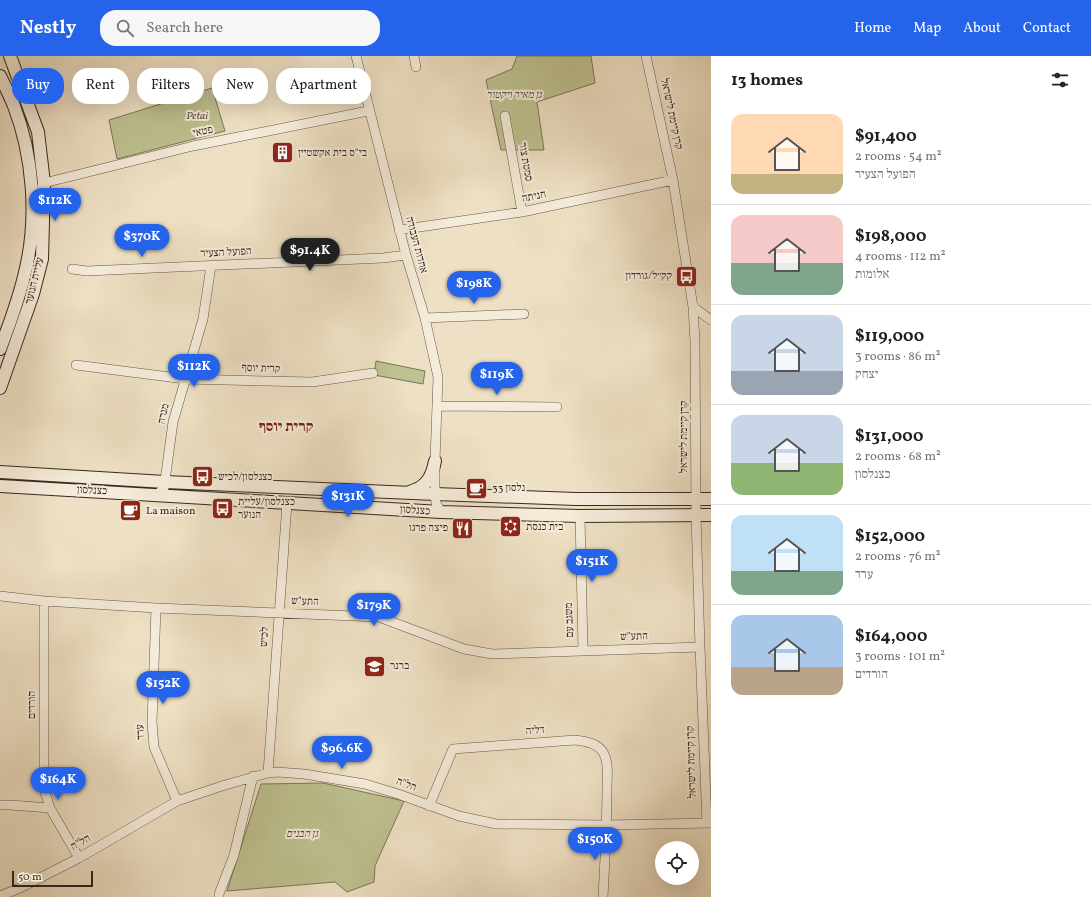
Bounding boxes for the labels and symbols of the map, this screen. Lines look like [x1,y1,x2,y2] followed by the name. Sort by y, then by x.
[656,77,686,152] street label: קרן קיימת לישראל
[486,88,543,103] park label: גן מאיר ויקטור
[186,109,208,124] park label: Petai
[192,122,215,141] street label: פטאי
[270,140,296,166] building icon: בי"ס בית אקשטיין
[514,141,536,183] street label: סמטת צור
[298,146,367,161] place label: בי"ס בית אקשטיין
[520,187,548,207] street label: חניתה
[27,188,83,222] pin: $112K
[401,215,431,275] street label: אחדות העבודה
[114,224,170,258] pin: $370K
[277,238,343,272] pin: $91.4K
[200,244,252,262] street label: הפועל הצעיר
[22,256,48,306] street label: עליית הנוער
[674,263,700,289] bus stop icon: קק״ל/גורדון
[626,269,672,284] place label: קק״ל/גורדון
[446,271,502,305] pin: $198K
[166,354,222,388] pin: $112K
[241,361,281,377] street label: קרית יוסף
[469,362,525,396] pin: $119K
[677,400,692,473] street label: קרן קיימת לישראל
[154,402,174,426] street label: מנרה
[259,417,314,438] district label: קרית יוסף
[189,464,215,490] bus stop icon: כצנלסון/לכיש
[218,470,273,485] place label: כצנלסון/לכיש
[464,475,490,501] cafe icon: נלסון 33
[492,481,526,496] place label: נלסון 33
[77,483,107,499] street label: כצנלסון
[320,484,376,518] pin: $131K
[210,495,236,521] bus stop icon: כצנלסון/עליית הנוער
[238,495,295,523] place label: כצנלסון/עליית הנוער
[118,498,144,524] cafe icon: La maison
[399,502,431,520] street label: כצנלסון
[146,504,196,519] place label: La maison
[497,514,523,540] synagogue icon: בית כנסת
[450,515,476,541] restaurant icon: פיצה פרגו
[526,520,563,535] place label: בית כנסת
[409,521,448,536] place label: פיצה פרגו
[564,549,620,583] pin: $151K
[346,593,402,627] pin: $179K
[291,594,319,610] street label: התע"ש
[562,602,578,638] street label: משגב עם
[257,626,273,648] street label: לכיש
[620,629,648,645] street label: התע"ש
[362,653,388,679] school or university icon: ברנר
[390,659,409,674] place label: ברנר
[135,671,191,705] pin: $152K
[25,691,40,719] street label: הורדים
[525,723,545,739] street label: דליה
[133,724,149,740] street label: ערד
[683,725,701,799] street label: קרן קיימת לישראל
[309,736,375,770] pin: $96.6K
[30,767,86,801] pin: $164K
[394,774,418,796] street label: הל"ה
[286,827,319,842] park label: גן הבנים
[567,827,623,861] pin: $150K
[68,831,94,855] street label: הל"ה
[12,869,93,888] scale bar

